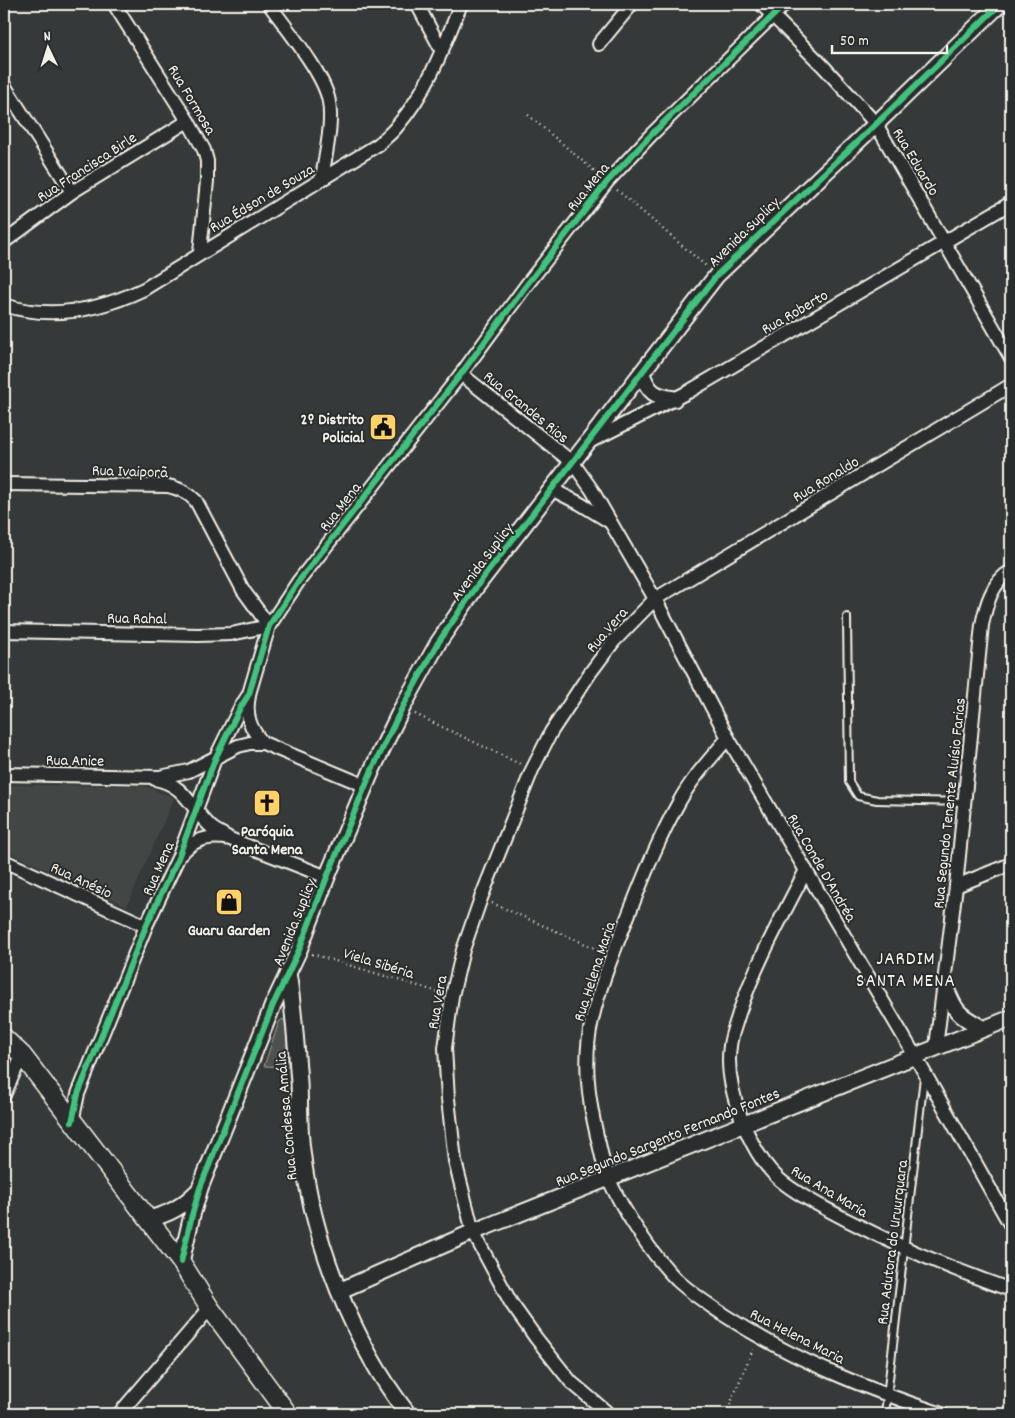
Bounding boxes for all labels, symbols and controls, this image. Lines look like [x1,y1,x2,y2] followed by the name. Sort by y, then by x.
[22,22,72,72] north arrow
[832,22,948,54] scale bar
[43,27,51,47] text: N
[840,31,869,53] text: 50 m
[161,61,221,140] street label: Rua Formosa
[886,124,944,201] street label: Rua Eduardo
[33,127,142,209] street label: Rua Francisca Birle
[562,158,616,217] street label: Rua Mena
[206,159,319,239] street label: Rua Édson de Souza
[704,192,786,273] street label: Avenida Suplicy
[758,285,833,342] street label: Rua Roberto
[478,366,573,450] street label: Rua Grandes Rios
[301,409,364,450] place label: 2º Distrito Policial
[368,412,398,442] public building icon: 2º Distrito Policial
[789,451,864,509] street label: Rua Ronaldo
[91,460,168,485] street label: Rua Ivaiporã
[314,478,368,537] street label: Rua Mena
[446,518,520,606] street label: Avenida Suplicy
[581,602,635,659] street label: Rua Vera
[107,607,167,632] street label: Rua Rahal
[928,696,973,910] street label: Rua Segundo Tenente Aluísio Farias
[46,749,104,774] street label: Rua Anice
[252,788,282,818] church icon: Paróquia Santa Mena
[780,810,862,927] street label: Rua Conde D'Andréa
[232,821,304,862] place label: Paróquia Santa Mena
[137,838,182,900] street label: Rua Mena
[46,857,116,906] street label: Rua Anésio
[267,875,323,970] street label: Avenida Suplicy
[214,887,244,917] shop icon: Guaru Garden
[568,918,622,1025] street label: Rua Helena Maria
[188,920,270,943] place label: Guaru Garden
[340,943,417,986] street label: Viela Sibéria
[856,947,956,996] district label: JARDIM SANTA MENA
[422,973,455,1031] street label: Rua Vera
[270,1050,305,1181] street label: Rua Condessa Amália
[552,1083,784,1194] street label: Rua Segundo Sargento Fernando Fontes
[872,1158,915,1326] street label: Rua Adutora do Uruurquara
[786,1160,872,1225] street label: Rua Ana Maria
[745,1303,849,1371] street label: Rua Helena Maria

